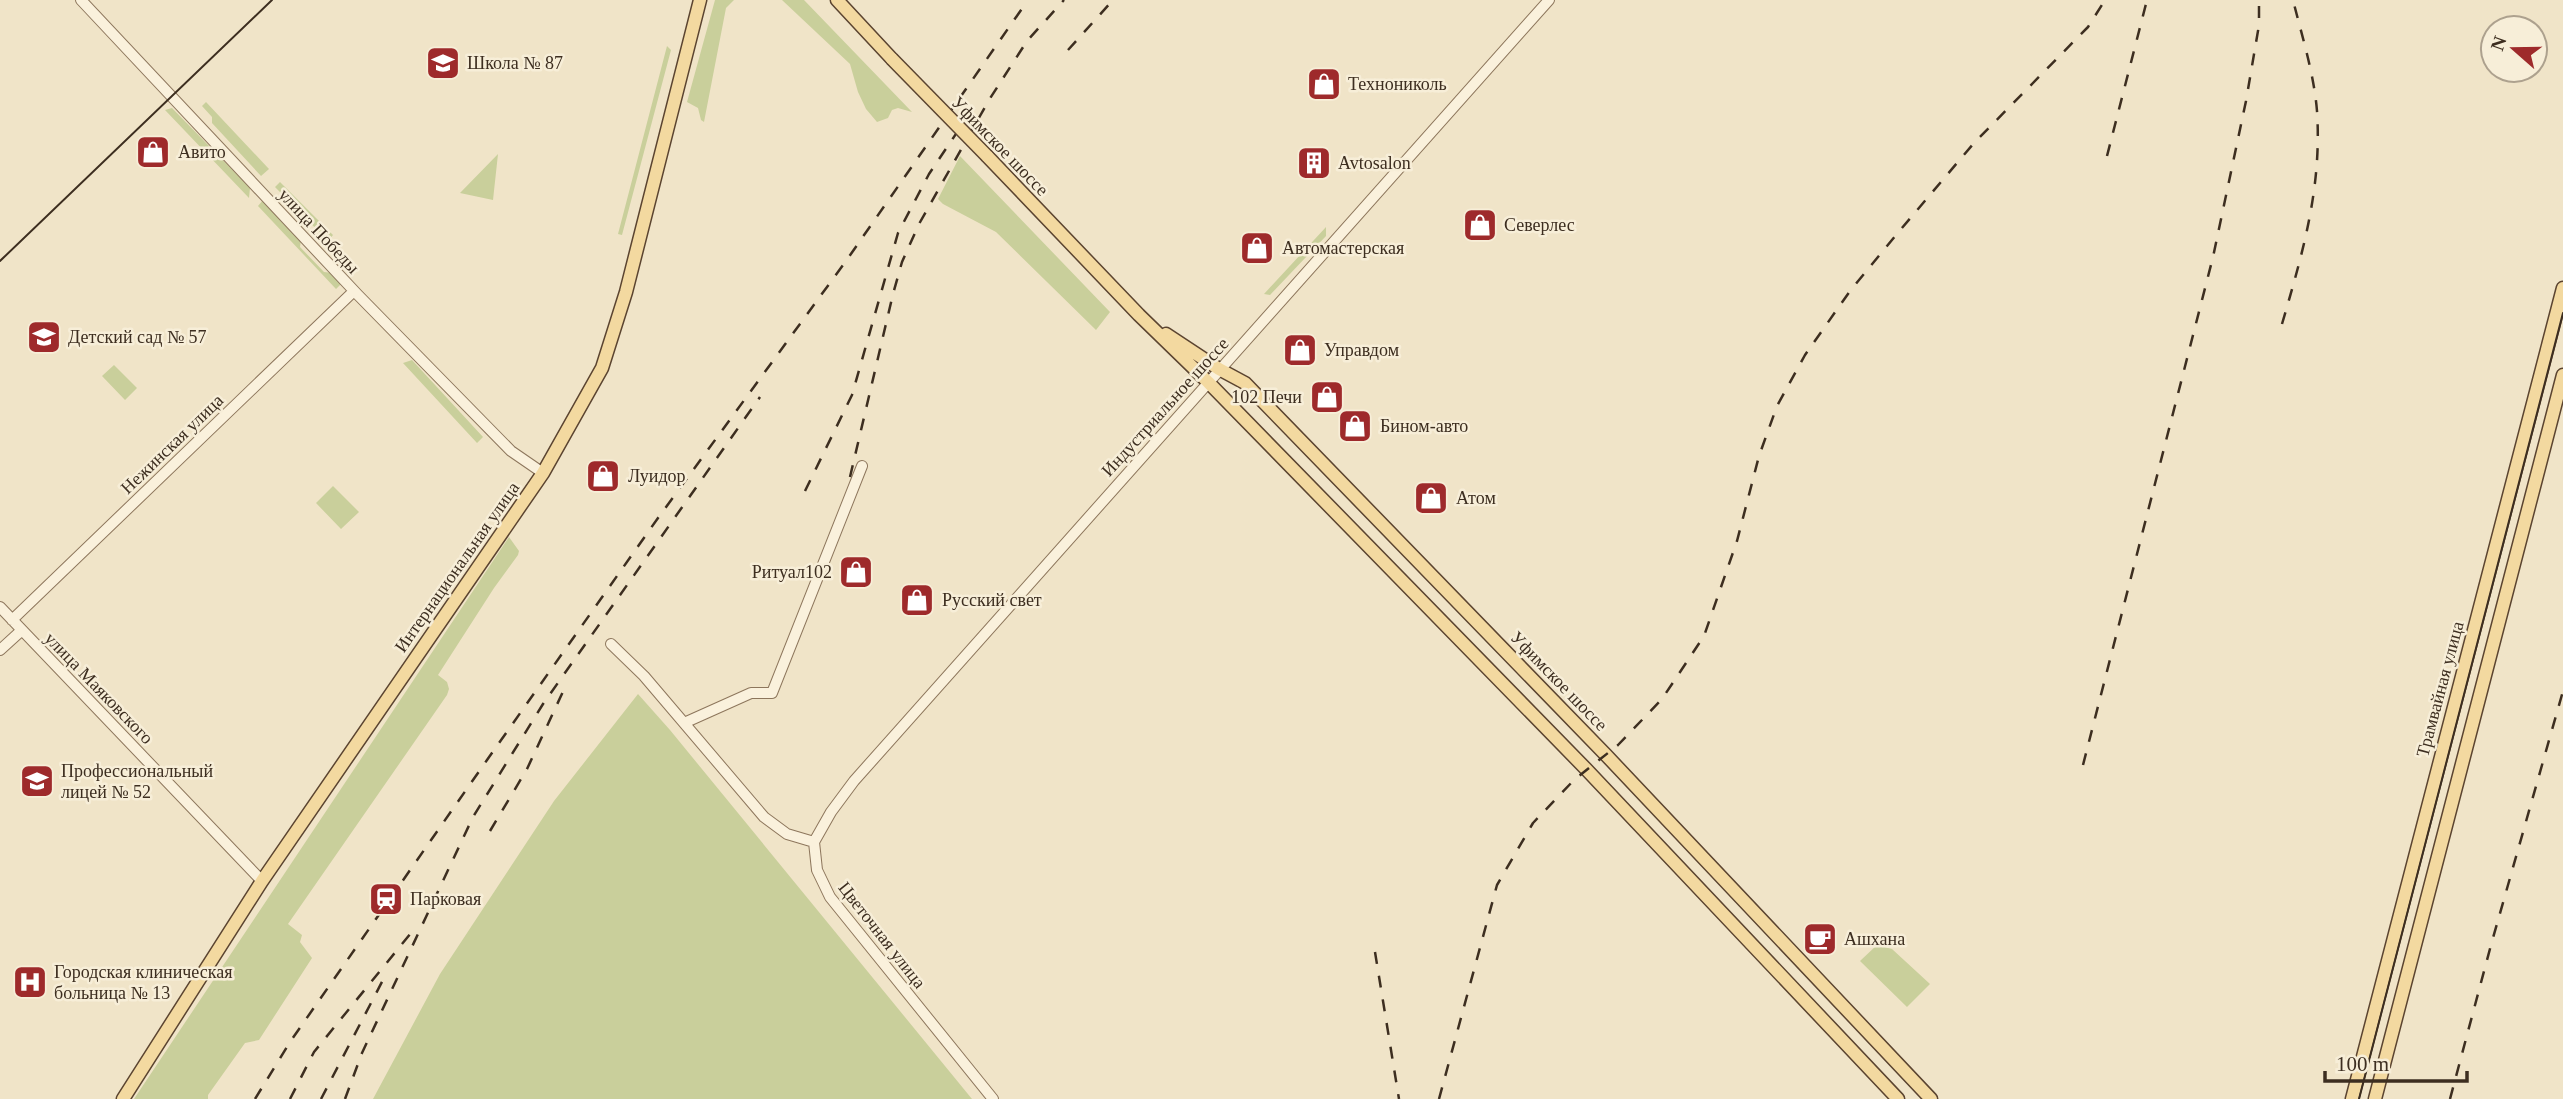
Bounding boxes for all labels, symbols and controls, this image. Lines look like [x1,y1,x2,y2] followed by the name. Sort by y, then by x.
[2479,14,2549,84] north arrow
[2486,33,2511,53] text: N
[424,44,462,82] school or university icon: Школа № 87
[467,53,563,73] place label: Школа № 87
[1305,65,1343,103] shop icon: Технониколь
[1348,74,1447,94] place label: Технониколь
[947,92,1053,200] street label: Уфимское шоссе
[134,133,172,171] shop icon: Авито
[178,142,226,162] place label: Авито
[1295,144,1333,182] building icon: Avtosalon
[1338,153,1411,173] place label: Avtosalon
[275,184,363,278] street label: улица Победы
[1461,206,1499,244] shop icon: Северлес
[1504,215,1575,235] place label: Северлес
[1238,229,1276,267] shop icon: Автомастерская
[1282,238,1404,258] place label: Автомастерская
[25,318,63,356] school or university icon: Детский сад № 57
[68,327,207,347] place label: Детский сад № 57
[1281,331,1319,369] shop icon: Управдом
[1097,334,1233,480] street label: Индустриальное шоссе
[1324,340,1399,360] place label: Управдом
[1308,378,1346,416] shop icon: 102 Печи
[1231,387,1302,407] place label: 102 Печи
[117,390,227,498] street label: Нежинская улица
[1336,407,1374,445] shop icon: Бином-авто
[1380,416,1468,436] place label: Бином-авто
[584,457,622,495] shop icon: Луидор
[628,466,686,486] place label: Луидор
[391,478,523,656] street label: Интернациональная улица
[1412,479,1450,517] shop icon: Атом
[1456,488,1496,508] place label: Атом
[837,553,875,591] shop icon: Ритуал102
[752,562,832,582] place label: Ритуал102
[898,581,936,619] shop icon: Русский свет
[942,590,1042,610] place label: Русский свет
[2412,619,2468,759] street label: Трамвайная улица
[1506,627,1612,735] street label: Уфимское шоссе
[41,628,157,748] street label: улица Маяковского
[61,761,213,802] place label: Профессиональный лицей № 52
[18,762,56,800] school or university icon: Профессиональный лицей № 52
[834,878,930,992] street label: Цветочная улица
[367,880,405,918] station icon: Парковая
[410,889,481,909] place label: Парковая
[1801,920,1839,958] cafe icon: Ашхана
[1844,929,1905,949] place label: Ашхана
[54,962,233,1003] place label: Городская клиническая больница № 13
[11,963,49,1001] hospital icon: Городская клиническая больница № 13
[2325,1040,2467,1084] scale bar
[2336,1052,2389,1076] text: 100 m

